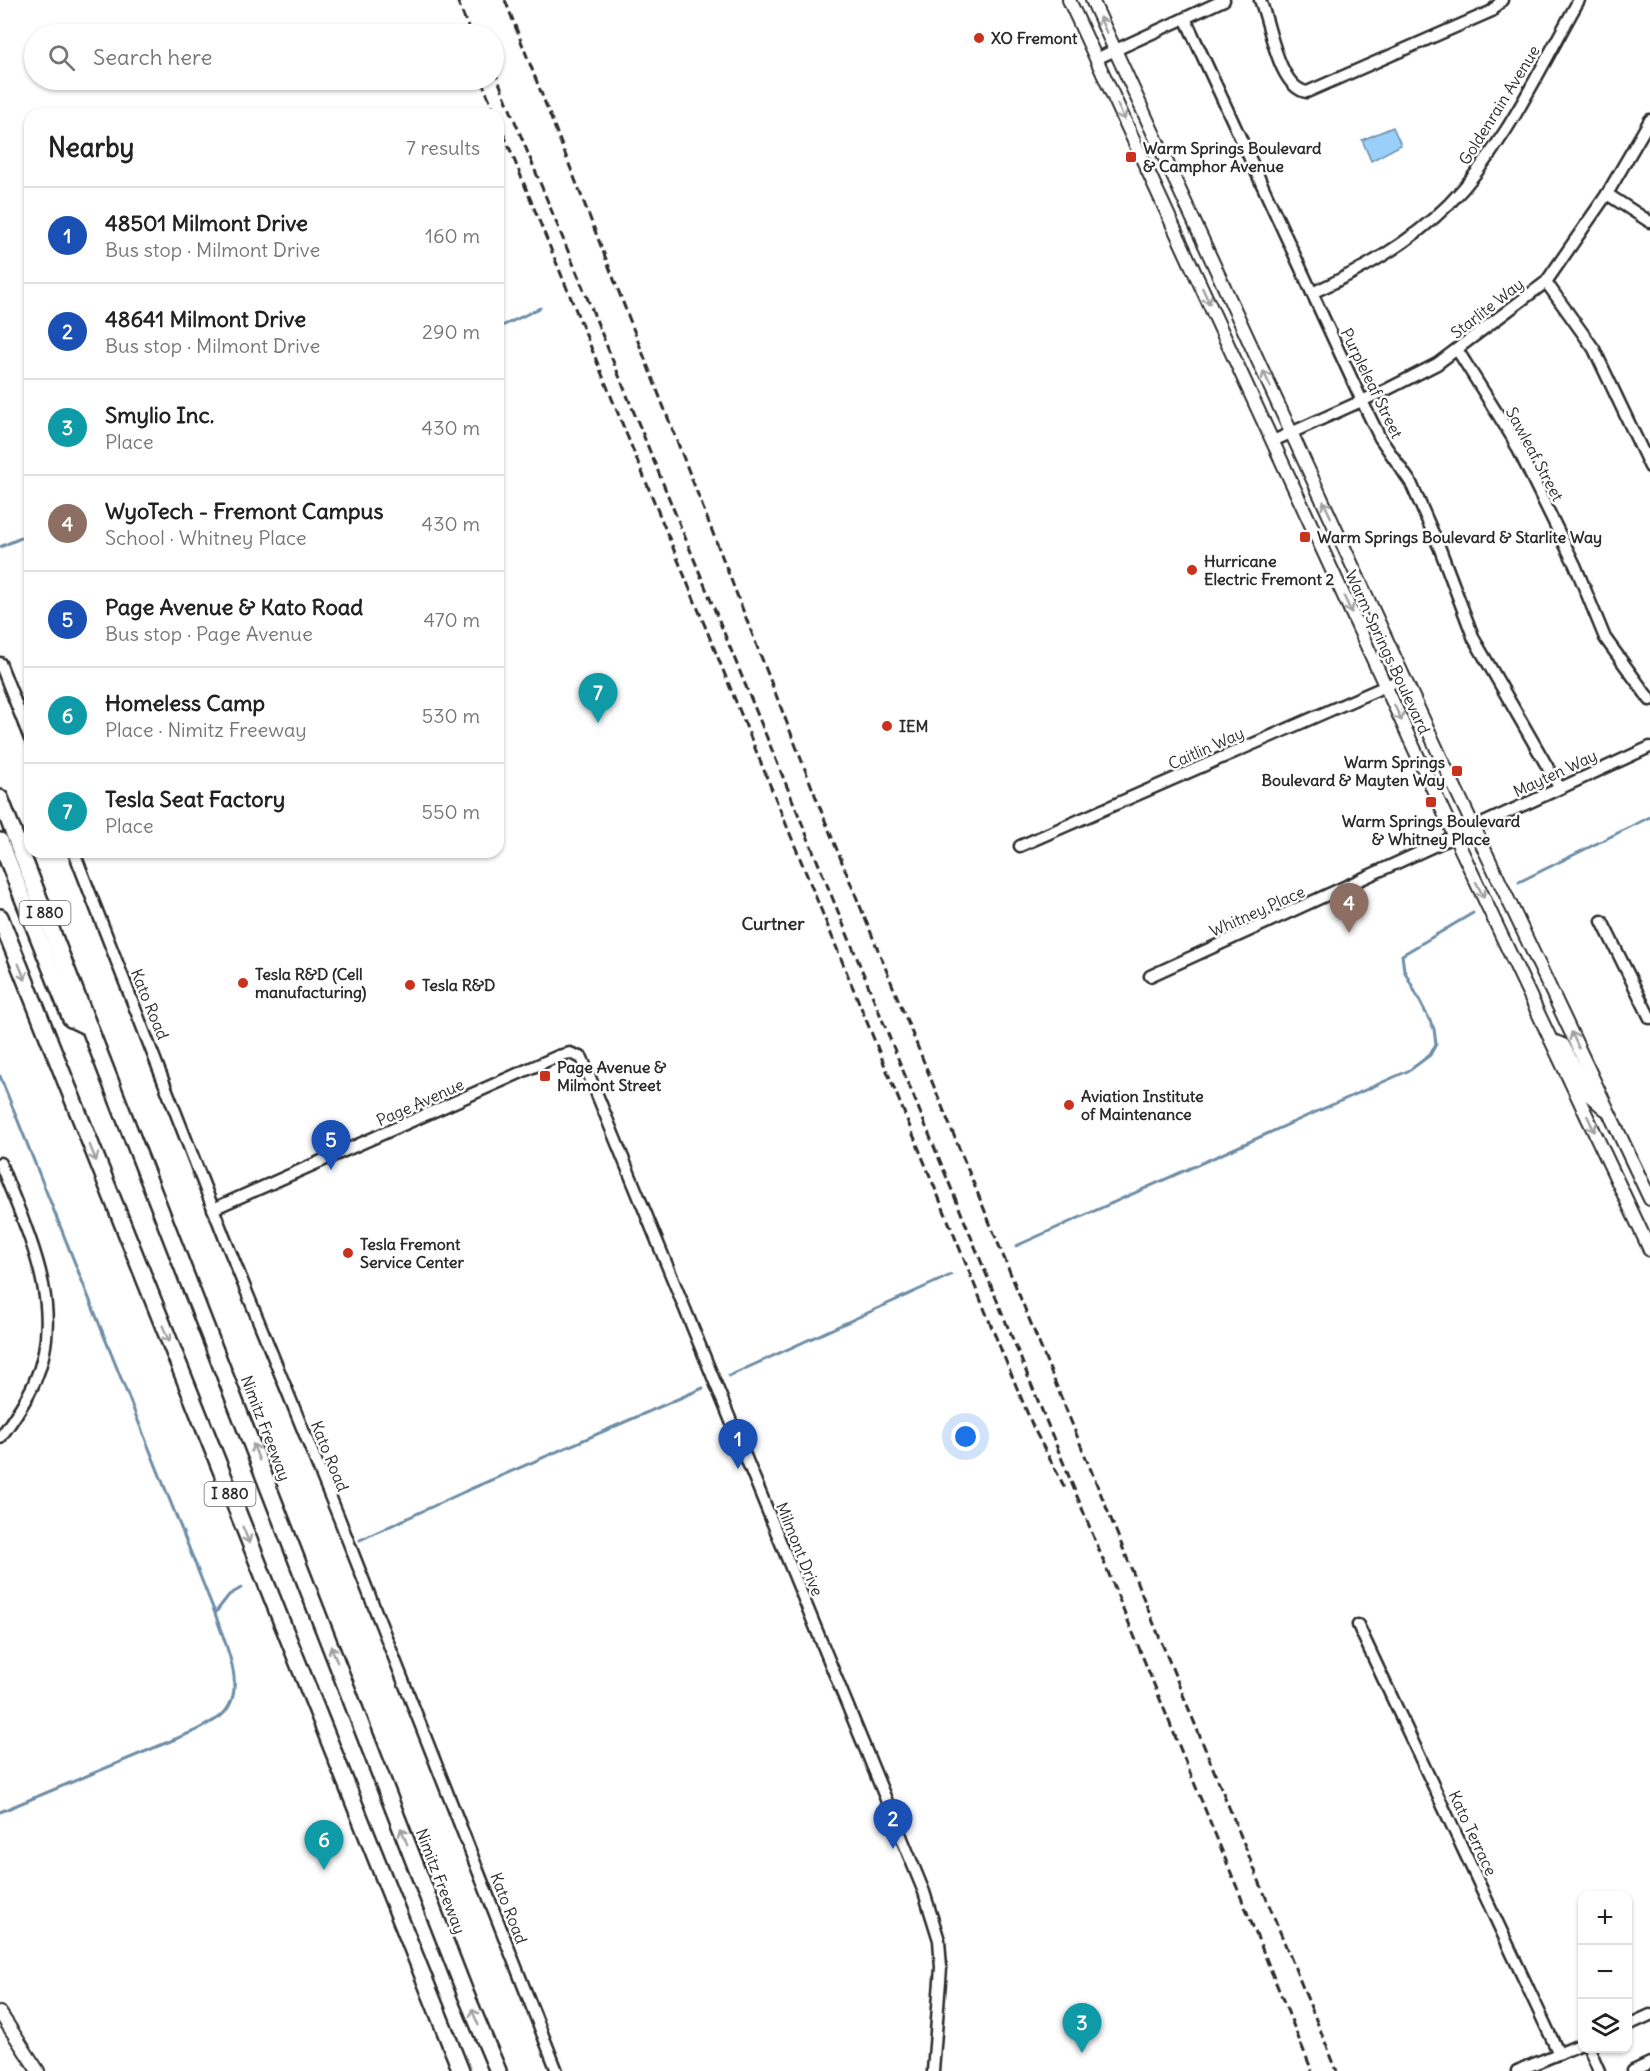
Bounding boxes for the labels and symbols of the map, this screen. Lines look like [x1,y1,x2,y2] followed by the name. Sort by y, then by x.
[1096,16,1108,34] one-way arrow
[991,28,1078,48] place label: XO Fremont
[972,31,986,45] marker: XO Fremont
[1454,42,1544,168] street label: Goldenrain Avenue
[1115,102,1127,120] one-way arrow
[1143,138,1322,177] place label: Warm Springs Boulevard & Camphor Avenue
[1124,150,1138,164] marker: Warm Springs Boulevard & Camphor Avenue
[1447,273,1527,343] street label: Starlite Way
[1200,287,1212,305] one-way arrow
[1337,325,1408,442] street label: Purpleleaf Street
[1261,370,1272,388] one-way arrow
[1502,404,1568,505] street label: Sawleaf Street
[1321,500,1332,519] one-way arrow
[1317,527,1602,548] place label: Warm Springs Boulevard & Starlite Way
[1298,530,1312,544] marker: Warm Springs Boulevard & Starlite Way
[1204,551,1335,589] place label: Hurricane Electric Fremont 2
[1185,563,1199,577] marker: Hurricane Electric Fremont 2
[1341,567,1435,737] street label: Warm Springs Boulevard
[1343,595,1355,613] one-way arrow
[578,674,618,723] pin: 7
[1392,703,1404,721] one-way arrow
[899,716,928,736] place label: IEM
[880,719,894,733] marker: IEM
[1165,722,1247,774] street label: Caitlin Way
[1510,745,1600,801] street label: Mayten Way
[1261,752,1445,791] place label: Warm Springs Boulevard & Mayten Way
[1450,764,1464,778] marker: Warm Springs Boulevard & Mayten Way
[1424,795,1438,809] marker: Warm Springs Boulevard & Whitney Place
[1342,811,1521,850] place label: Warm Springs Boulevard & Whitney Place
[1206,881,1308,941] street label: Whitney Place
[1475,881,1487,899] one-way arrow
[1330,884,1368,933] pin: 4
[20,901,70,925] road number: I 880
[742,912,805,935] district label: Curtner
[17,962,28,980] one-way arrow
[255,964,367,1003] place label: Tesla R&D (Cell manufacturing)
[127,966,173,1042] street label: Kato Road
[422,975,495,995] place label: Tesla R&D
[236,976,250,990] marker: Tesla R&D (Cell manufacturing)
[403,978,417,992] marker: Tesla R&D
[1568,1031,1580,1049] one-way arrow
[557,1057,667,1095] place label: Page Avenue & Milmont Street
[538,1069,552,1083] marker: Page Avenue & Milmont Street
[373,1074,467,1130] street label: Page Avenue
[1081,1086,1204,1124] place label: Aviation Institute of Maintenance
[1062,1098,1076,1112] marker: Aviation Institute of Maintenance
[1585,1114,1597,1132] one-way arrow
[312,1120,350,1170] pin: 5
[89,1143,100,1162] one-way arrow
[360,1234,464,1272] place label: Tesla Fremont Service Center
[341,1246,355,1260] marker: Tesla Fremont Service Center
[161,1324,172,1343] one-way arrow
[237,1372,295,1484] street label: Nimitz Freeway
[307,1418,353,1494] street label: Kato Road
[718,1420,758,1469] pin: 1
[951,1422,980,1451] your location
[250,1444,261,1462] one-way arrow
[204,1482,256,1506] road number: I 880
[772,1499,828,1599] street label: Milmont Drive
[241,1525,252,1543] one-way arrow
[328,1645,339,1663] one-way arrow
[1445,1787,1501,1879] street label: Kato Terrace
[874,1800,912,1849] pin: 2
[304,1820,344,1870] pin: 6
[412,1825,470,1937] street label: Nimitz Freeway
[398,1827,409,1845] one-way arrow
[486,1870,532,1946] street label: Kato Road
[1062,2004,1102,2053] pin: 3
[469,2008,480,2027] one-way arrow

